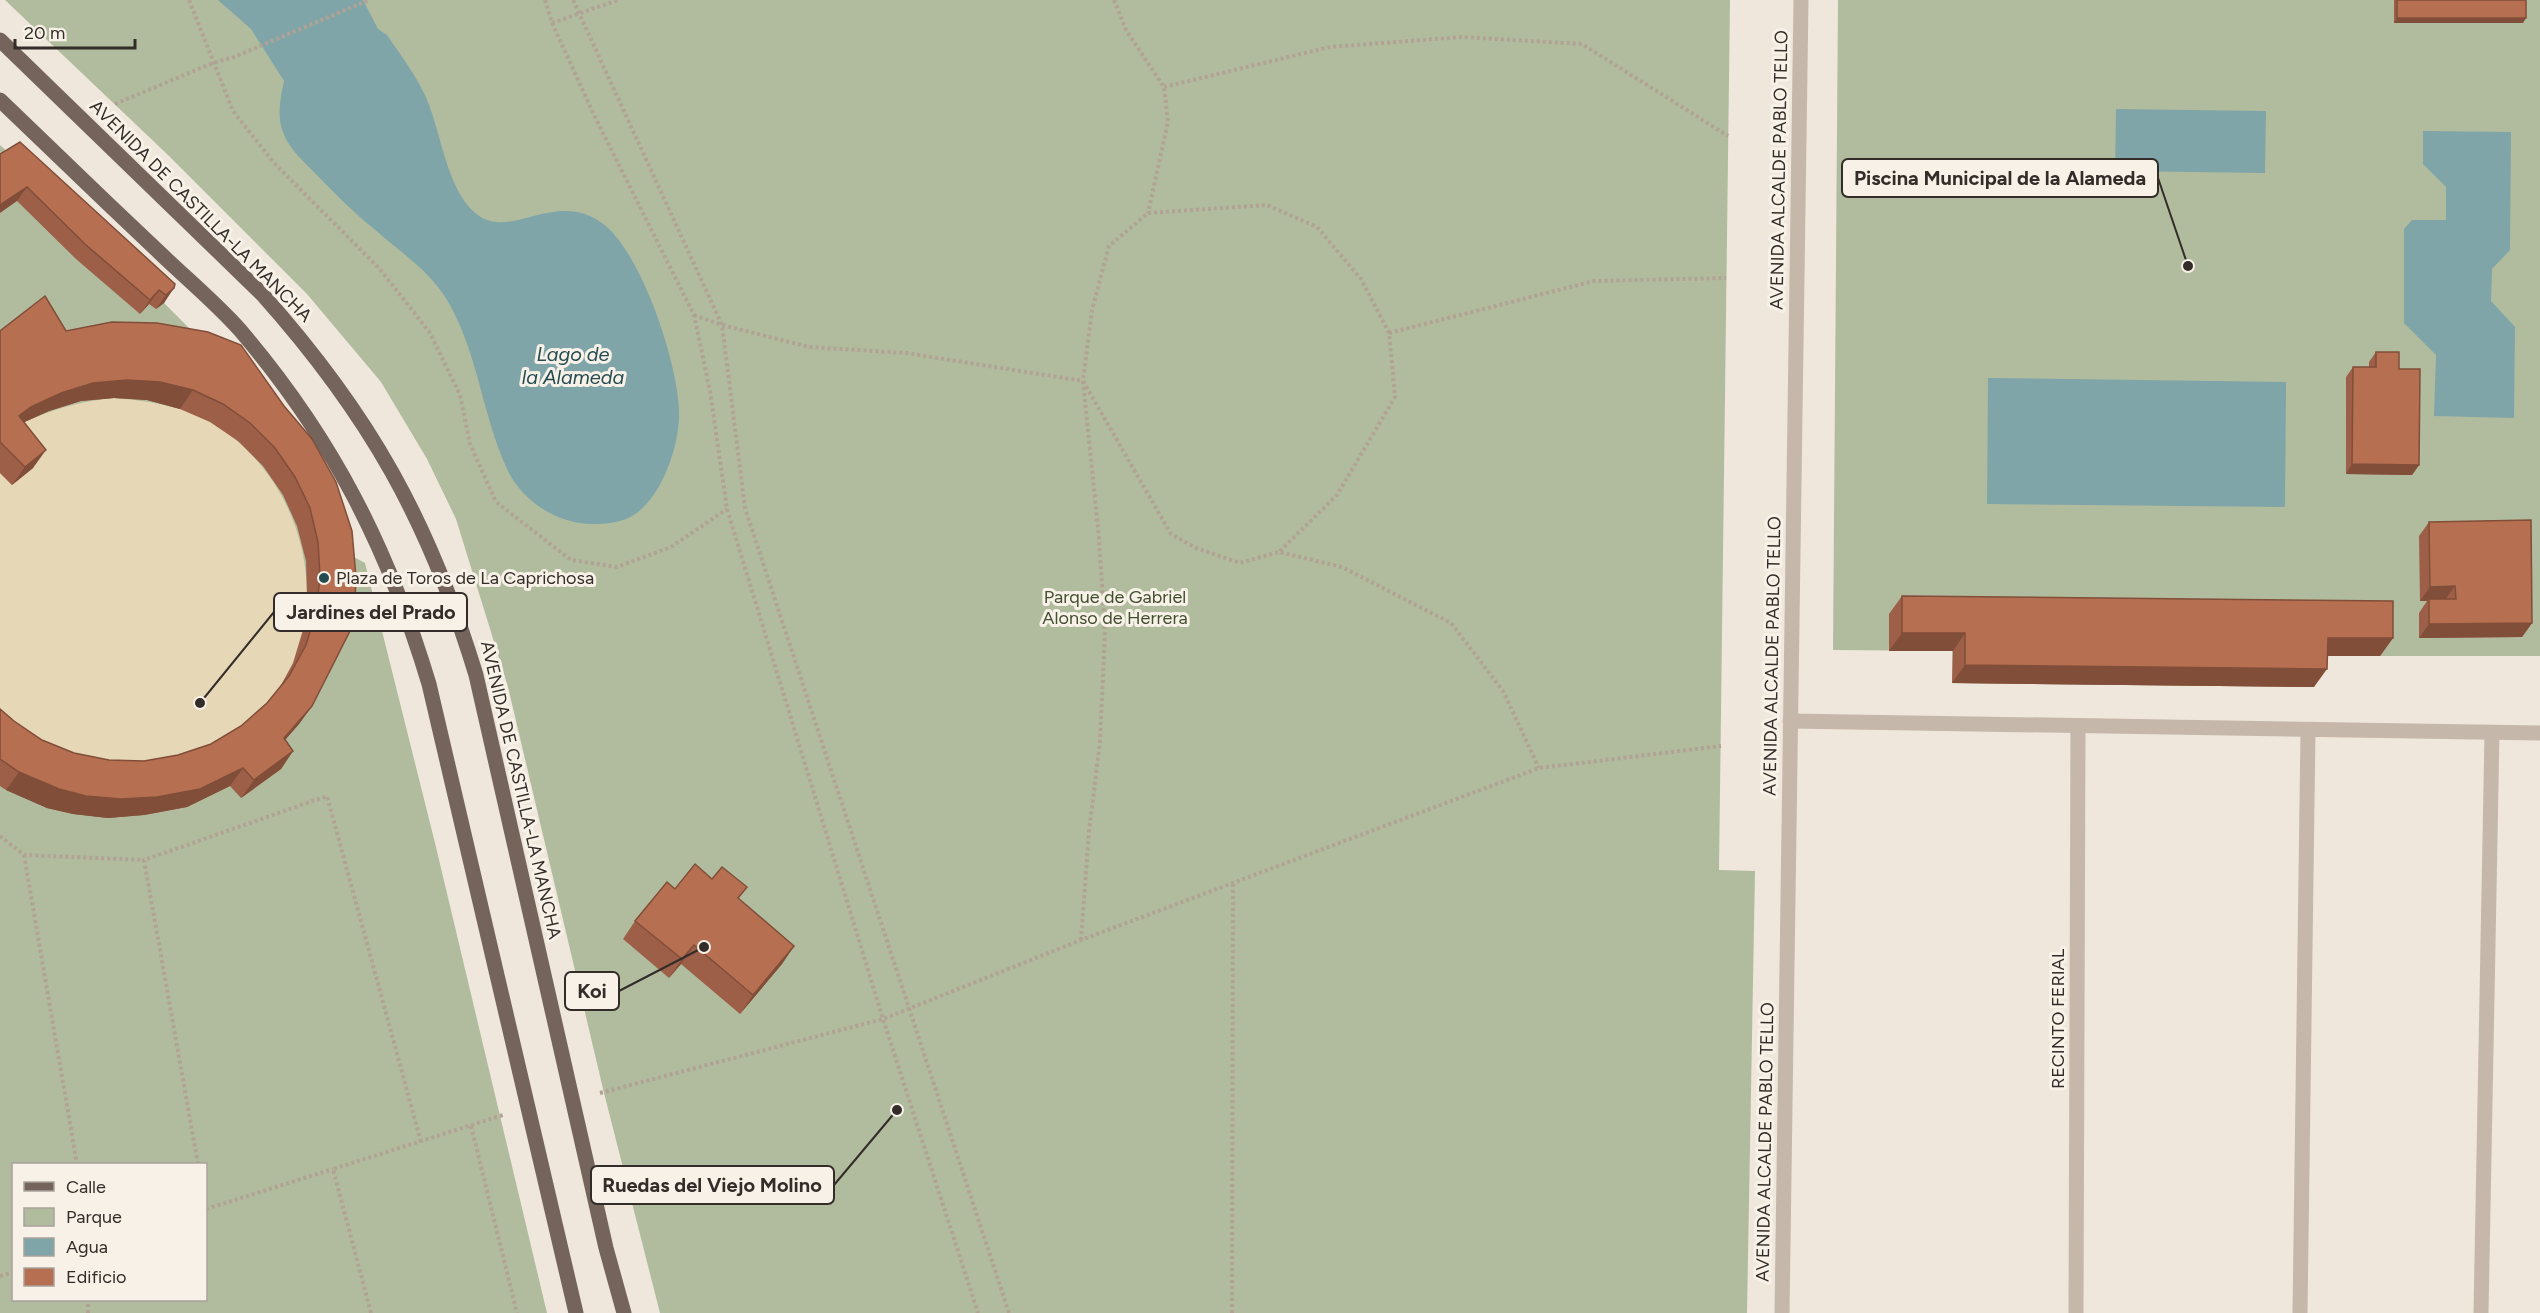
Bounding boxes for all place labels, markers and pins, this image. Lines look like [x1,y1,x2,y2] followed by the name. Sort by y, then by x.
[1842,159,2158,197] callout: Piscina Municipal de la Alameda
[336,567,594,589] place label: Plaza de Toros de La Caprichosa
[317,571,331,585] marker: Plaza de Toros de La Caprichosa
[274,593,467,631] callout: Jardines del Prado
[565,972,619,1010] callout: Koi
[591,1166,834,1204] callout: Ruedas del Viejo Molino

